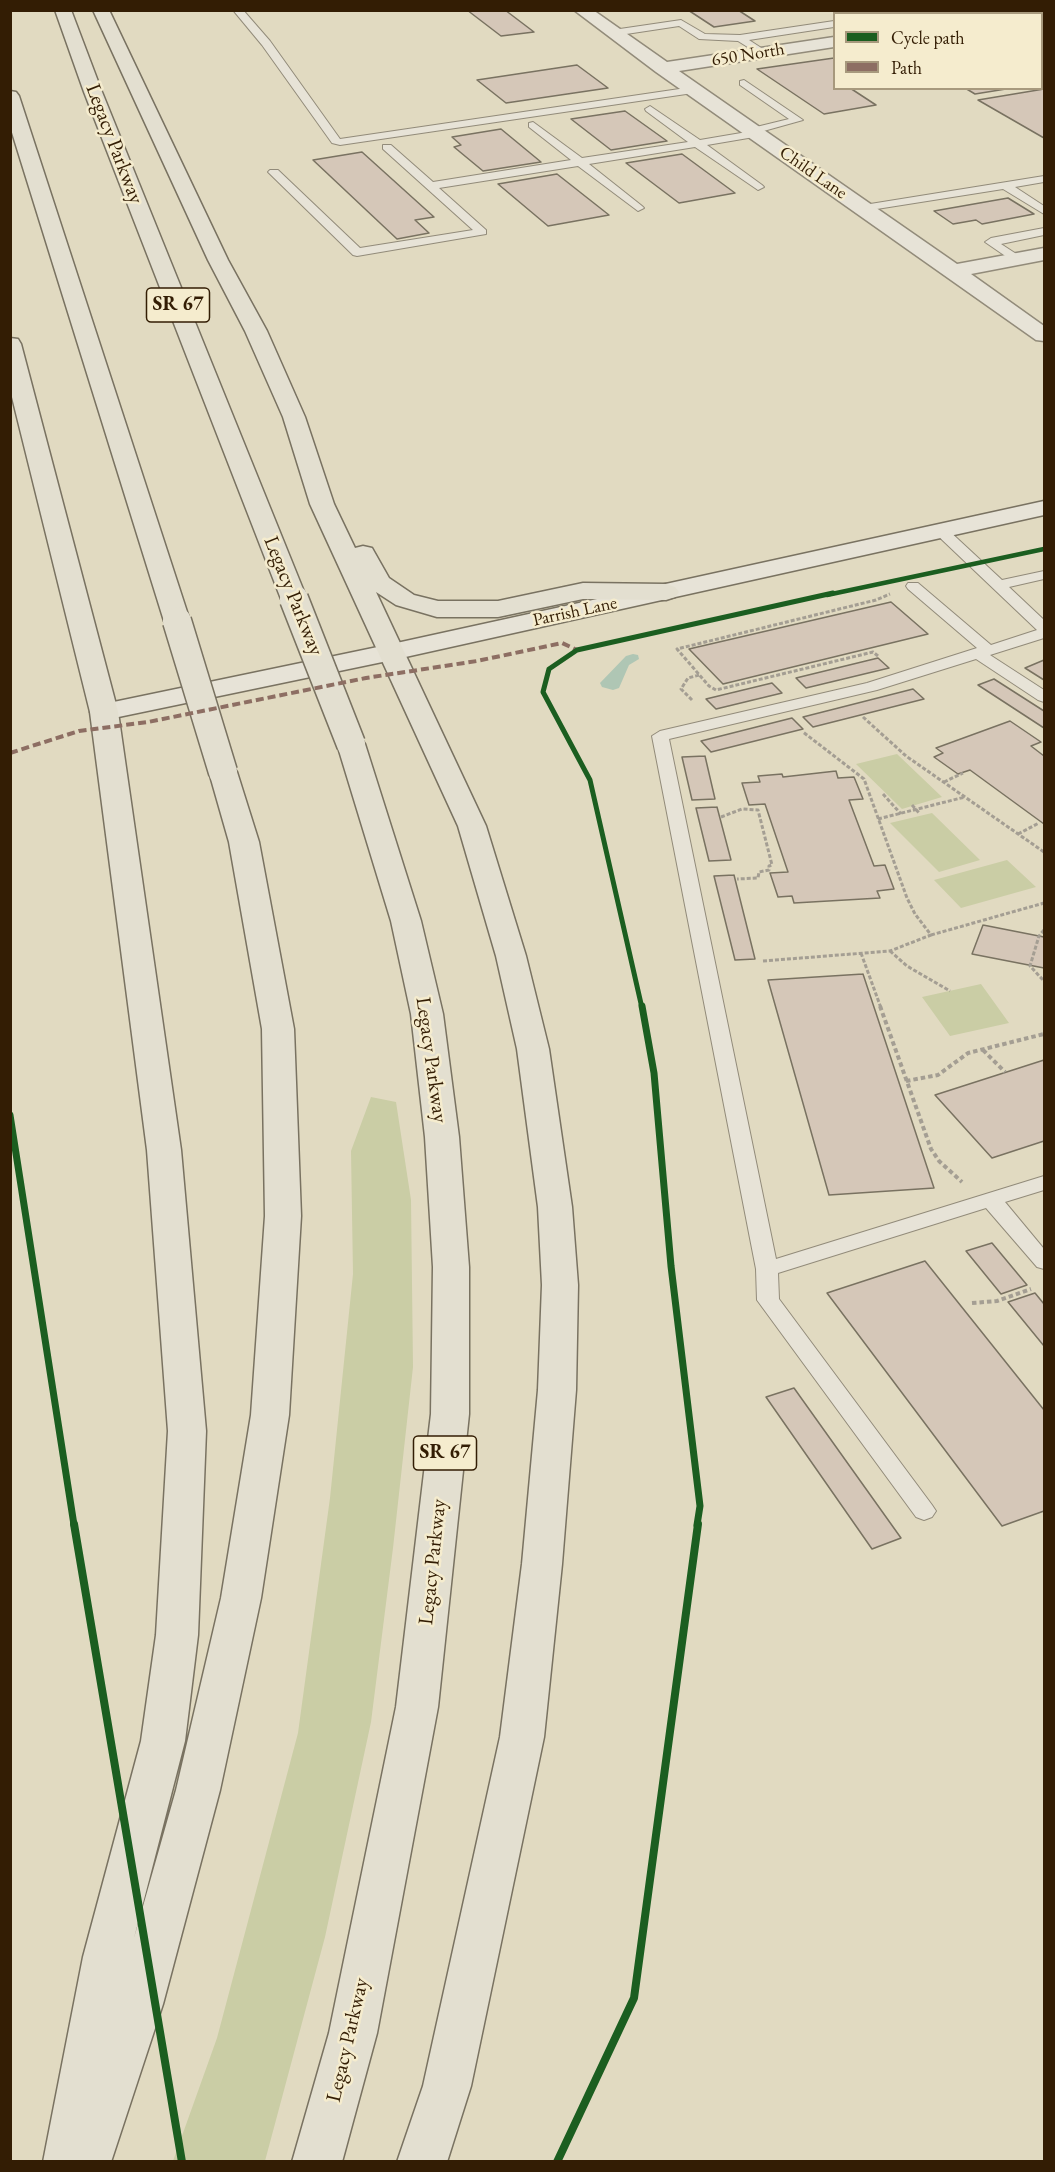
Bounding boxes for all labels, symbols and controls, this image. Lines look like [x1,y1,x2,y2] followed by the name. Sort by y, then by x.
[833,12,1043,90] legend
[891,26,965,49] text: Cycle path
[710,39,786,71] street label: 650 North
[891,56,922,79] text: Path
[80,80,148,208] street label: Legacy Parkway
[775,142,851,204] street label: Child Lane
[146,288,210,322] road number: SR 67
[258,533,328,659] street label: Legacy Parkway
[531,593,619,631] street label: Parrish Lane
[410,996,452,1124] street label: Legacy Parkway
[414,1436,476,1470] road number: SR 67
[414,1498,452,1626] street label: Legacy Parkway
[321,1975,375,2105] street label: Legacy Parkway

